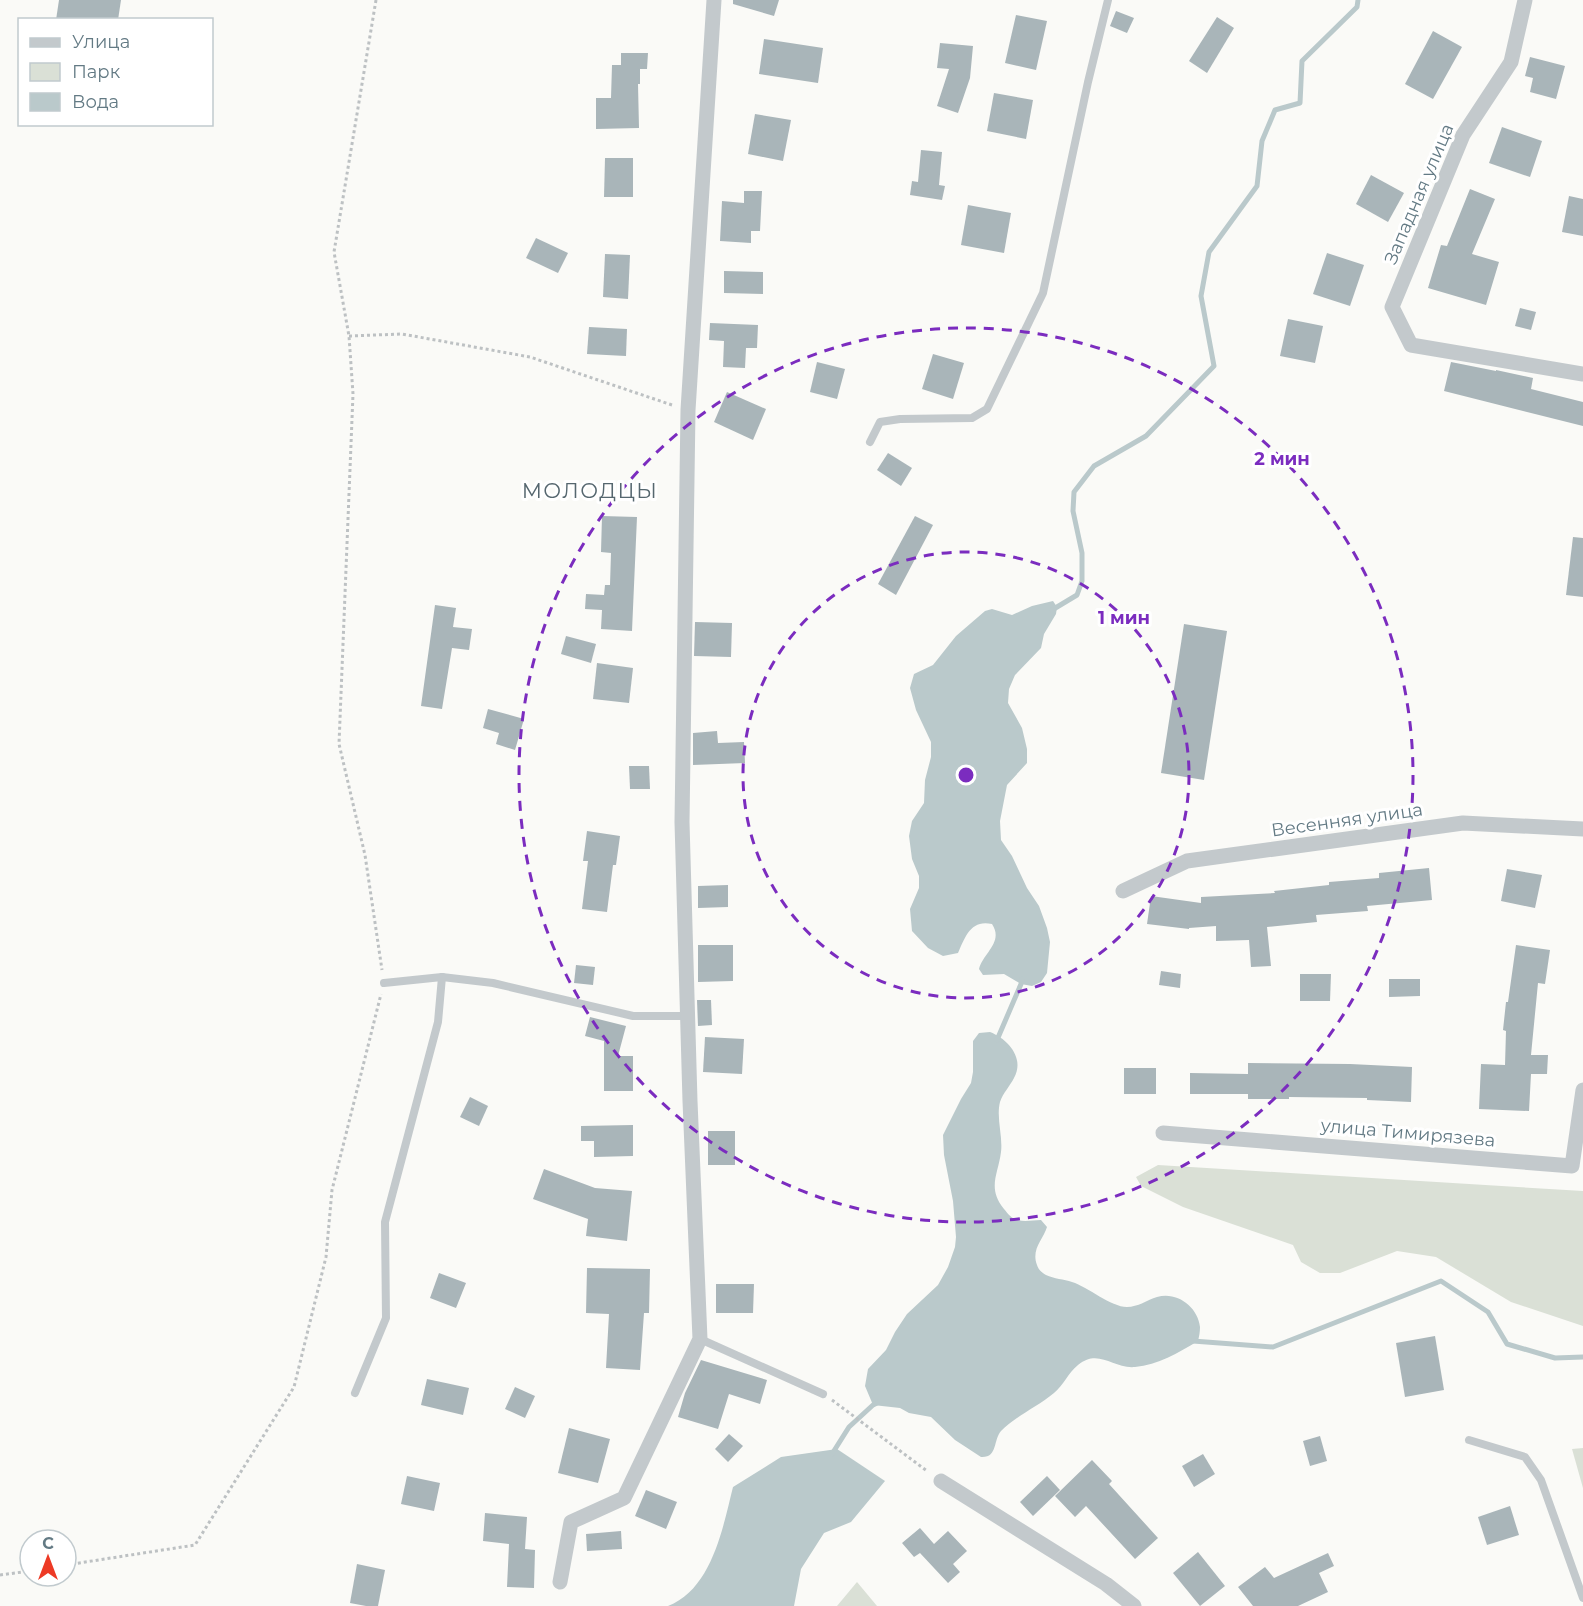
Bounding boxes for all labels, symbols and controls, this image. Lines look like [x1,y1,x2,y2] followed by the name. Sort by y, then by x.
[18,18,213,126] legend
[72,31,130,53] text: Улица
[72,61,121,83] text: Парк
[72,91,119,113] text: Вода
[1379,120,1459,268] street label: Западная улица
[1254,448,1310,470] text: 2 мин
[522,478,658,503] district label: МОЛОДЦЫ
[1098,607,1150,629] text: 1 мин
[956,765,976,785] centre of rings
[1270,798,1424,842] street label: Весенняя улица
[1319,1114,1496,1152] street label: улица Тимирязева
[18,1528,78,1588] north arrow
[42,1534,54,1553] text: С

